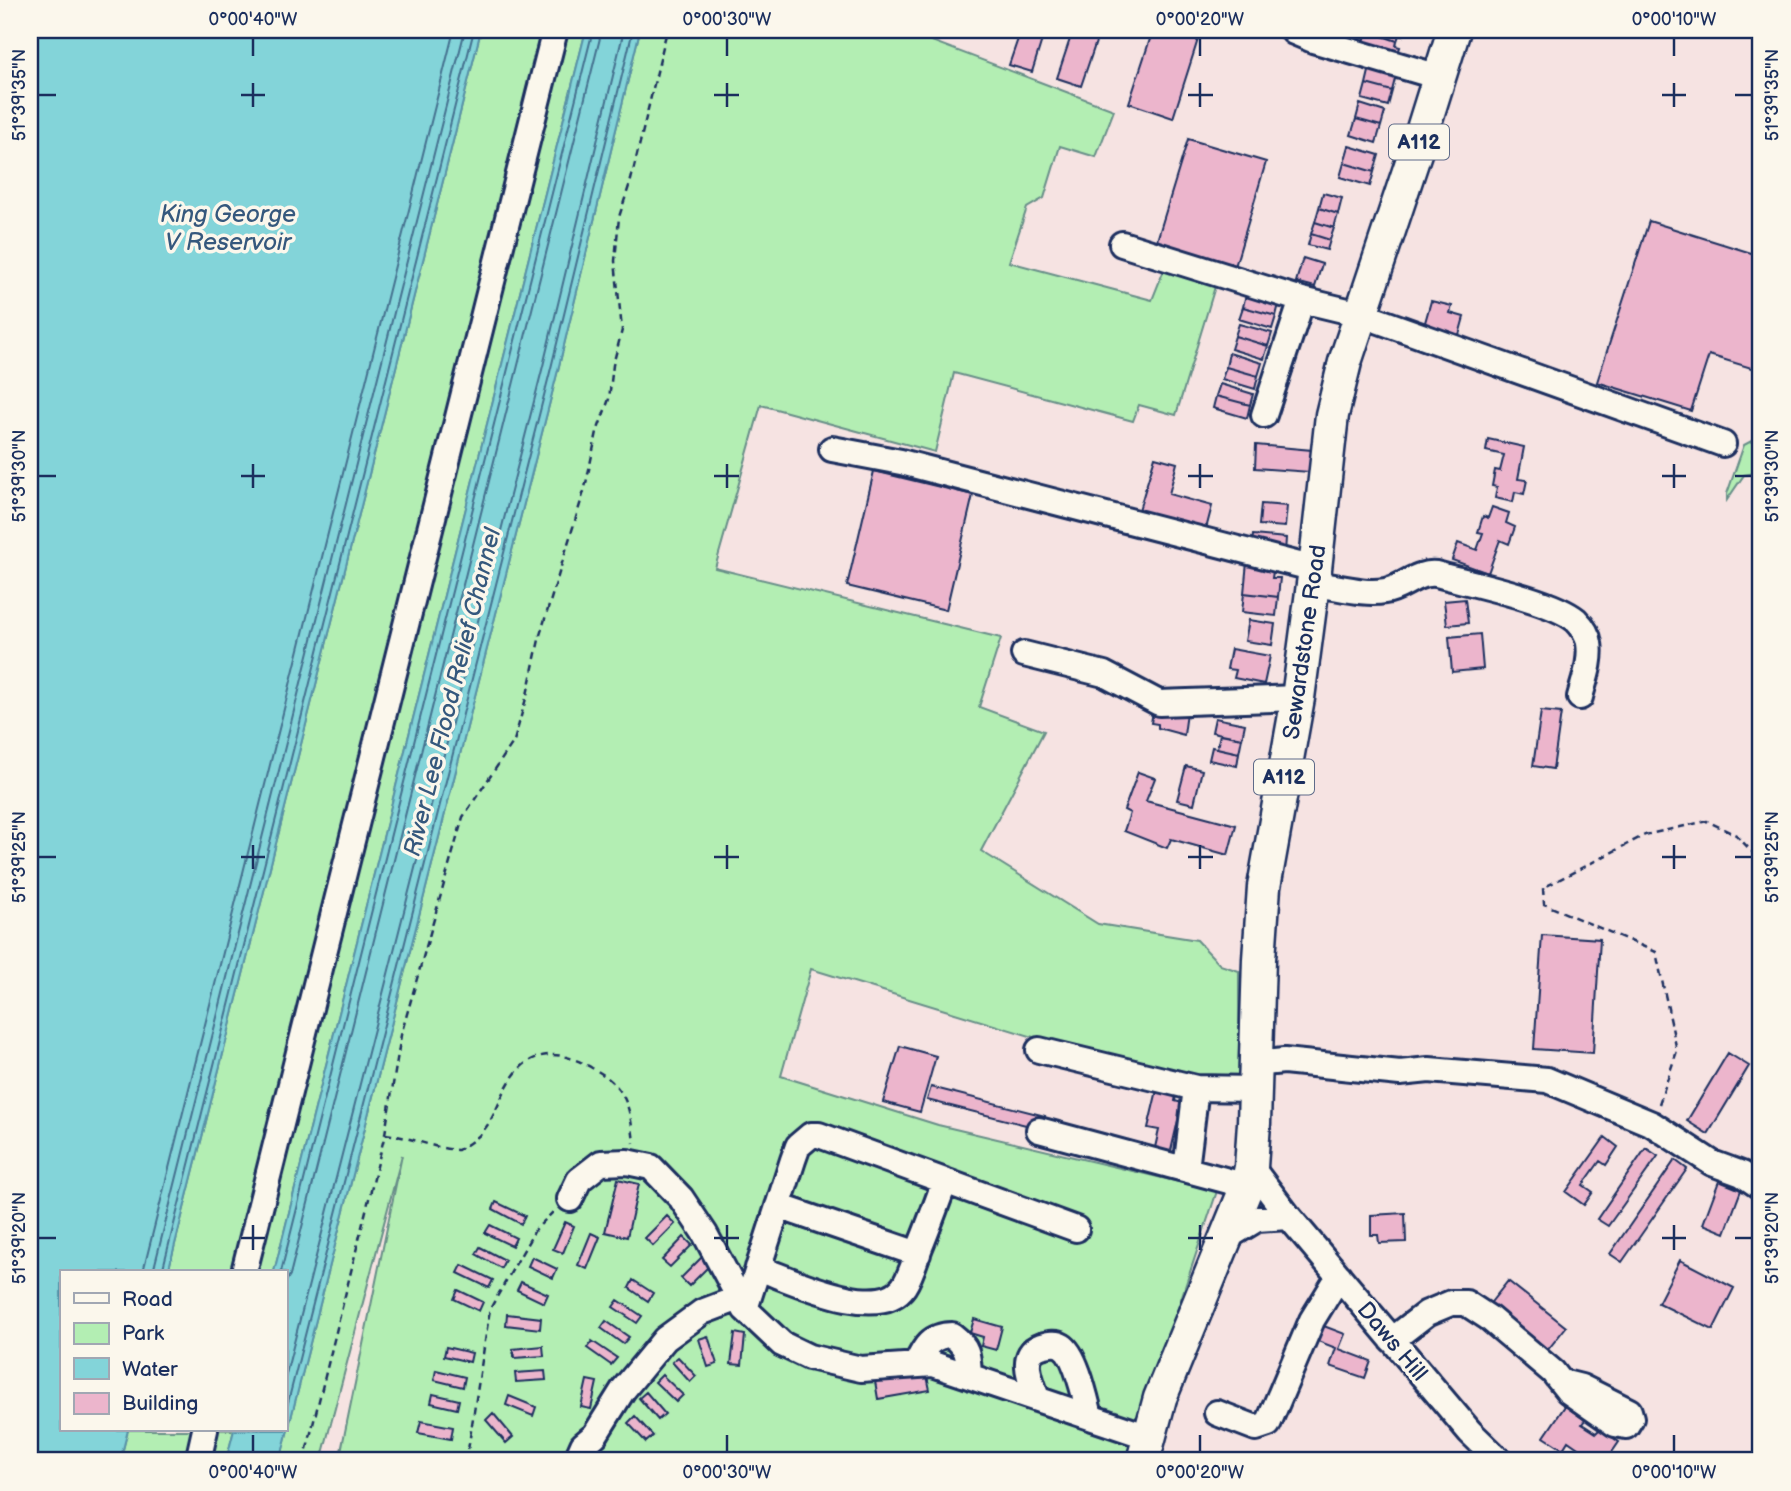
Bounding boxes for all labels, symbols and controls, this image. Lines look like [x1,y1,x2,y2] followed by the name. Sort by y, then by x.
[209,9,298,30] text: 0°00'40"W
[683,9,772,30] text: 0°00'30"W
[1156,9,1245,30] text: 0°00'20"W
[1632,9,1717,30] text: 0°00'10"W
[9,49,30,141] text: 51°39'35"N
[1762,49,1783,141] text: 51°39'35"N
[1389,124,1449,160] road number: A112
[160,200,296,257] water label: King George V Reservoir
[9,430,30,523] text: 51°39'30"N
[1762,430,1783,523] text: 51°39'30"N
[398,524,508,859] water label: River Lee Flood Relief Channel
[1277,543,1333,741] street label: Sewardstone Road
[1254,760,1314,794] road number: A112
[9,811,30,903] text: 51°39'25"N
[1762,811,1783,903] text: 51°39'25"N
[9,1192,30,1284] text: 51°39'20"N
[1762,1192,1783,1284] text: 51°39'20"N
[60,1270,287,1432] legend
[122,1287,173,1312] text: Road
[1351,1296,1433,1387] street label: Daws Hill
[122,1321,165,1346] text: Park
[122,1357,178,1382] text: Water
[122,1391,198,1416] text: Building
[209,1462,298,1483] text: 0°00'40"W
[683,1462,772,1483] text: 0°00'30"W
[1156,1462,1245,1483] text: 0°00'20"W
[1632,1462,1717,1483] text: 0°00'10"W

